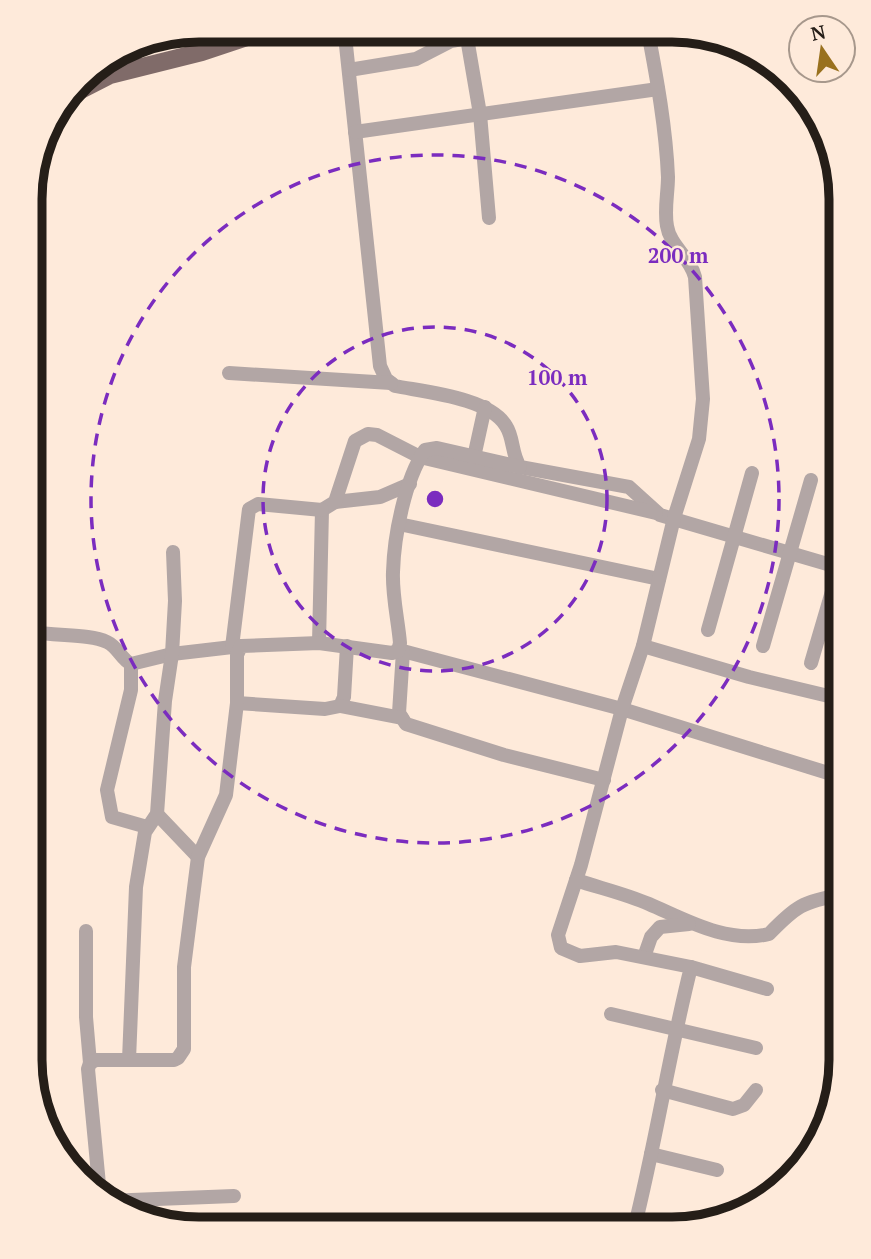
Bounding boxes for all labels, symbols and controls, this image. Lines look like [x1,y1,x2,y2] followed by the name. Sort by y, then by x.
[787,14,857,84] north arrow
[808,18,828,46] text: N
[648,241,709,269] text: 200 m
[527,363,588,391] text: 100 m
[423,487,447,511] centre of rings

